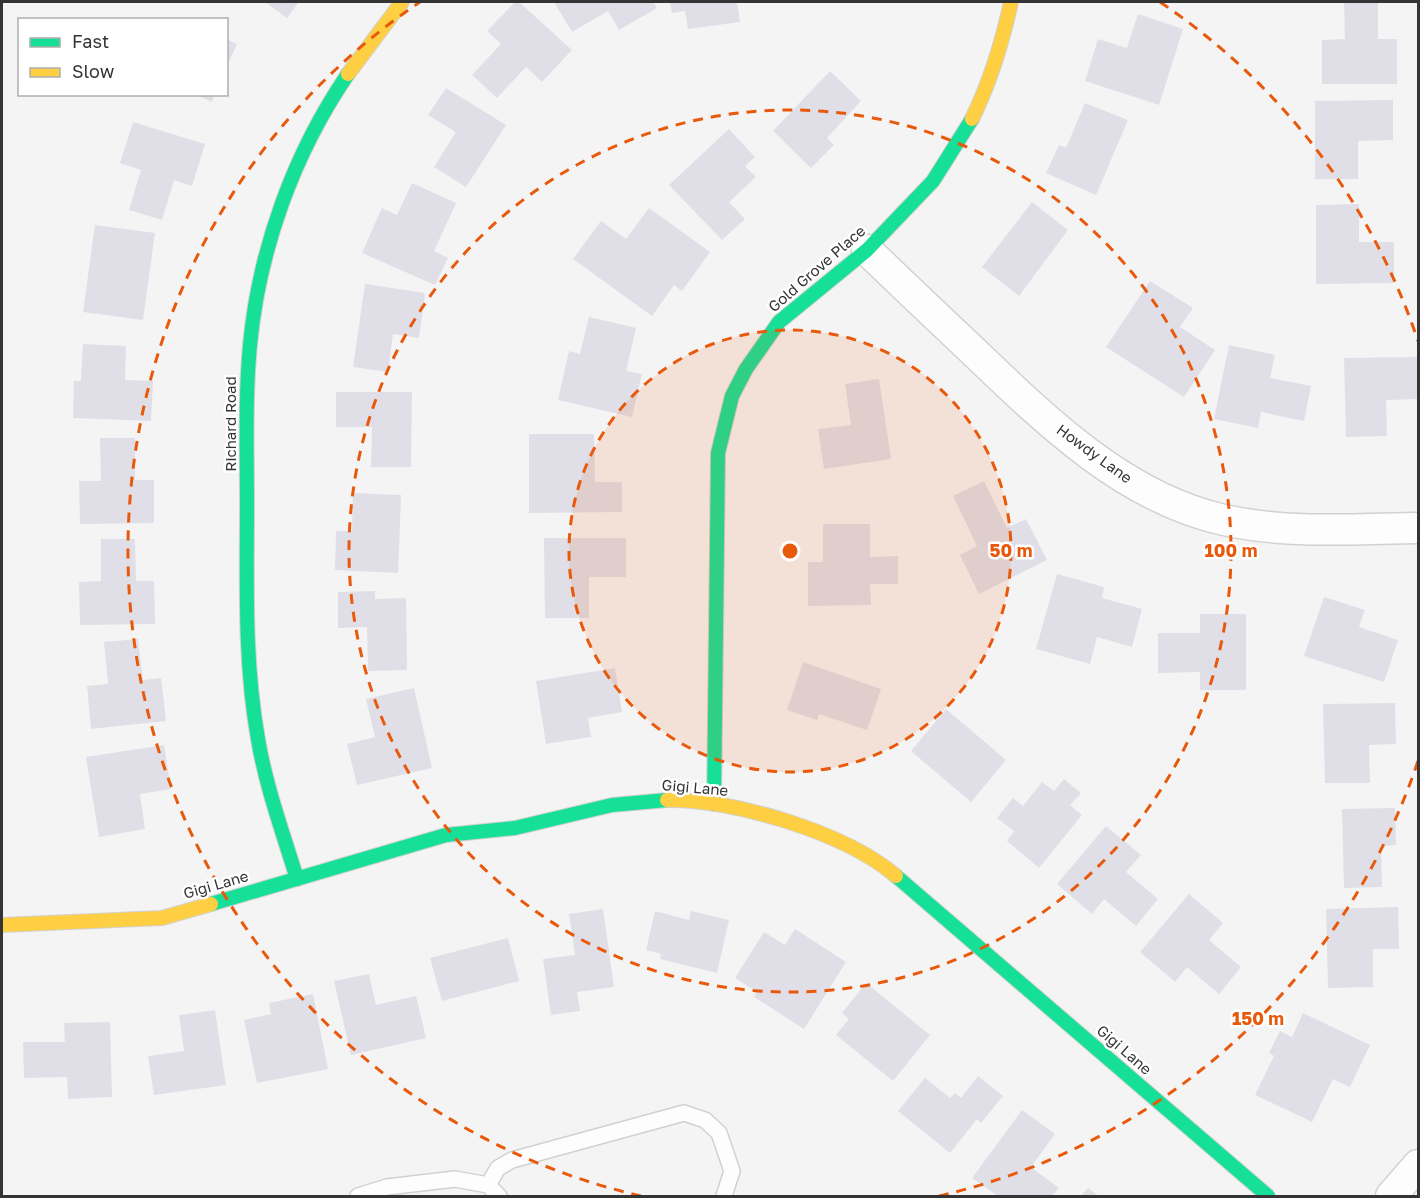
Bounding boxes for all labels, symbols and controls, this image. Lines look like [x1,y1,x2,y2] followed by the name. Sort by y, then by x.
[18,18,228,96] legend
[72,30,109,52] text: Fast
[72,60,115,82] text: Slow
[764,221,869,315] street label: Gold Grove Place
[221,376,239,472] street label: Richard Road
[1053,420,1136,487] street label: Howdy Lane
[990,539,1032,561] text: 50 m
[1205,539,1257,561] text: 100 m
[780,541,800,561] centre of rings
[661,775,729,799] street label: Gigi Lane
[181,866,251,902] street label: Gigi Lane
[1232,1007,1284,1029] text: 150 m
[1094,1021,1156,1078] street label: Gigi Lane

